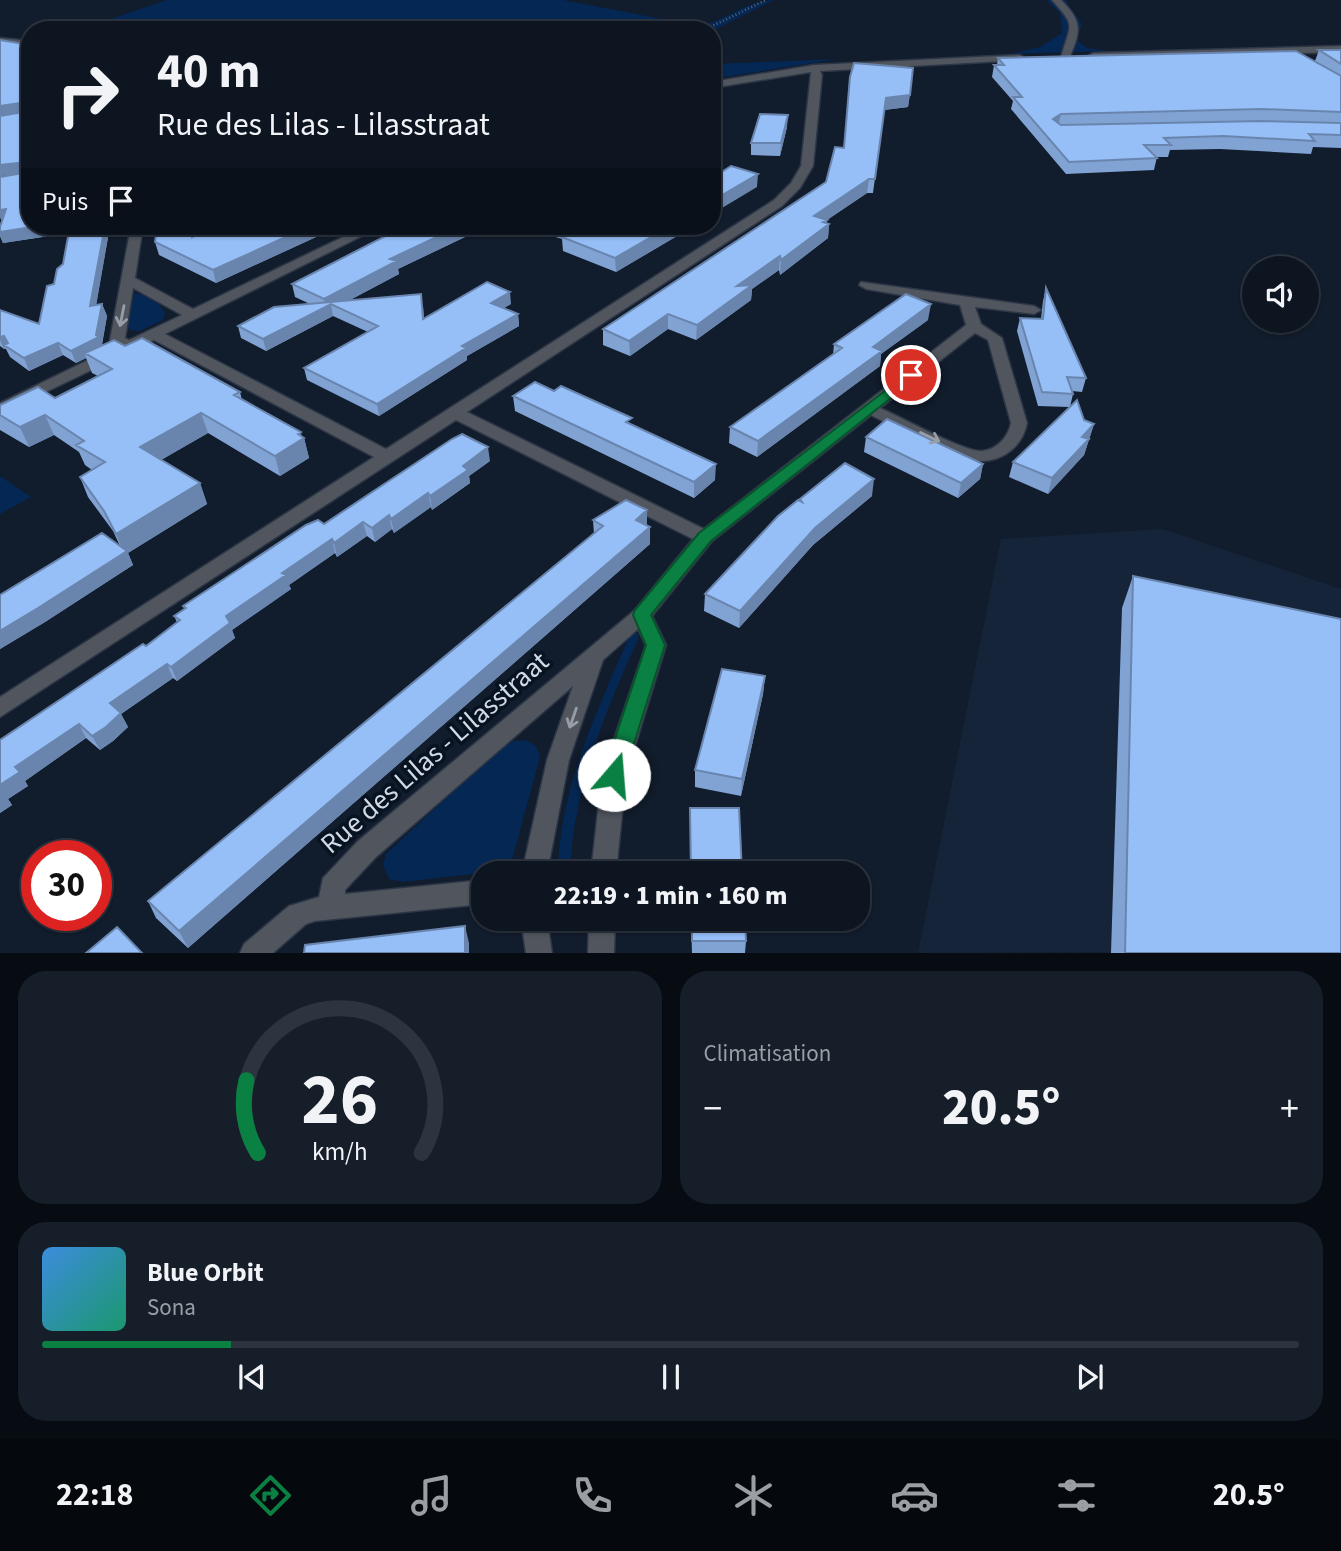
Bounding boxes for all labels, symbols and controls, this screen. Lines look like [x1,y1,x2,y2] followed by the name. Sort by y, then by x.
[157,37,261,107] text: 40 m
[42,49,133,140] icon: right
[157,102,490,148] text: Rue des Lilas - Lilasstraat
[102,182,140,220] icon: arrive
[42,183,88,220] text: Puis
[1242,256,1319,333] map controls
[1242,256,1319,333] button: sound
[114,304,128,327] one-way arrow
[881,345,941,405] pin
[892,356,930,394] icon: arrive
[919,431,940,444] one-way arrow
[312,642,558,863] street label: Rue des Lilas - Lilasstraat
[566,706,578,728] one-way arrow
[577,738,651,812] position arrow
[21,840,112,931] speed limit sign: 30
[554,877,787,914] text: 22:19 · 1 min · 160 m
[704,1037,831,1070] text: Climatisation
[301,1049,378,1153] text: 26
[942,1071,1061,1145] text: 20.5°
[704,1082,722,1136] text: −
[1280,1082,1299,1136] text: +
[312,1134,368,1170] text: km/h
[147,1254,264,1291] text: Blue Orbit
[147,1291,196,1324] text: Sona
[233,1358,271,1396] icon: previous
[652,1358,690,1396] icon: pause
[1071,1358,1109,1396] icon: next
[246,1471,295,1520] icon: directions
[407,1471,456,1520] icon: music
[568,1471,617,1520] icon: phone
[729,1471,778,1520] icon: climate
[890,1471,939,1520] icon: car
[1052,1471,1101,1520] icon: filters
[56,1472,133,1518] text: 22:18
[1213,1472,1285,1518] text: 20.5°

